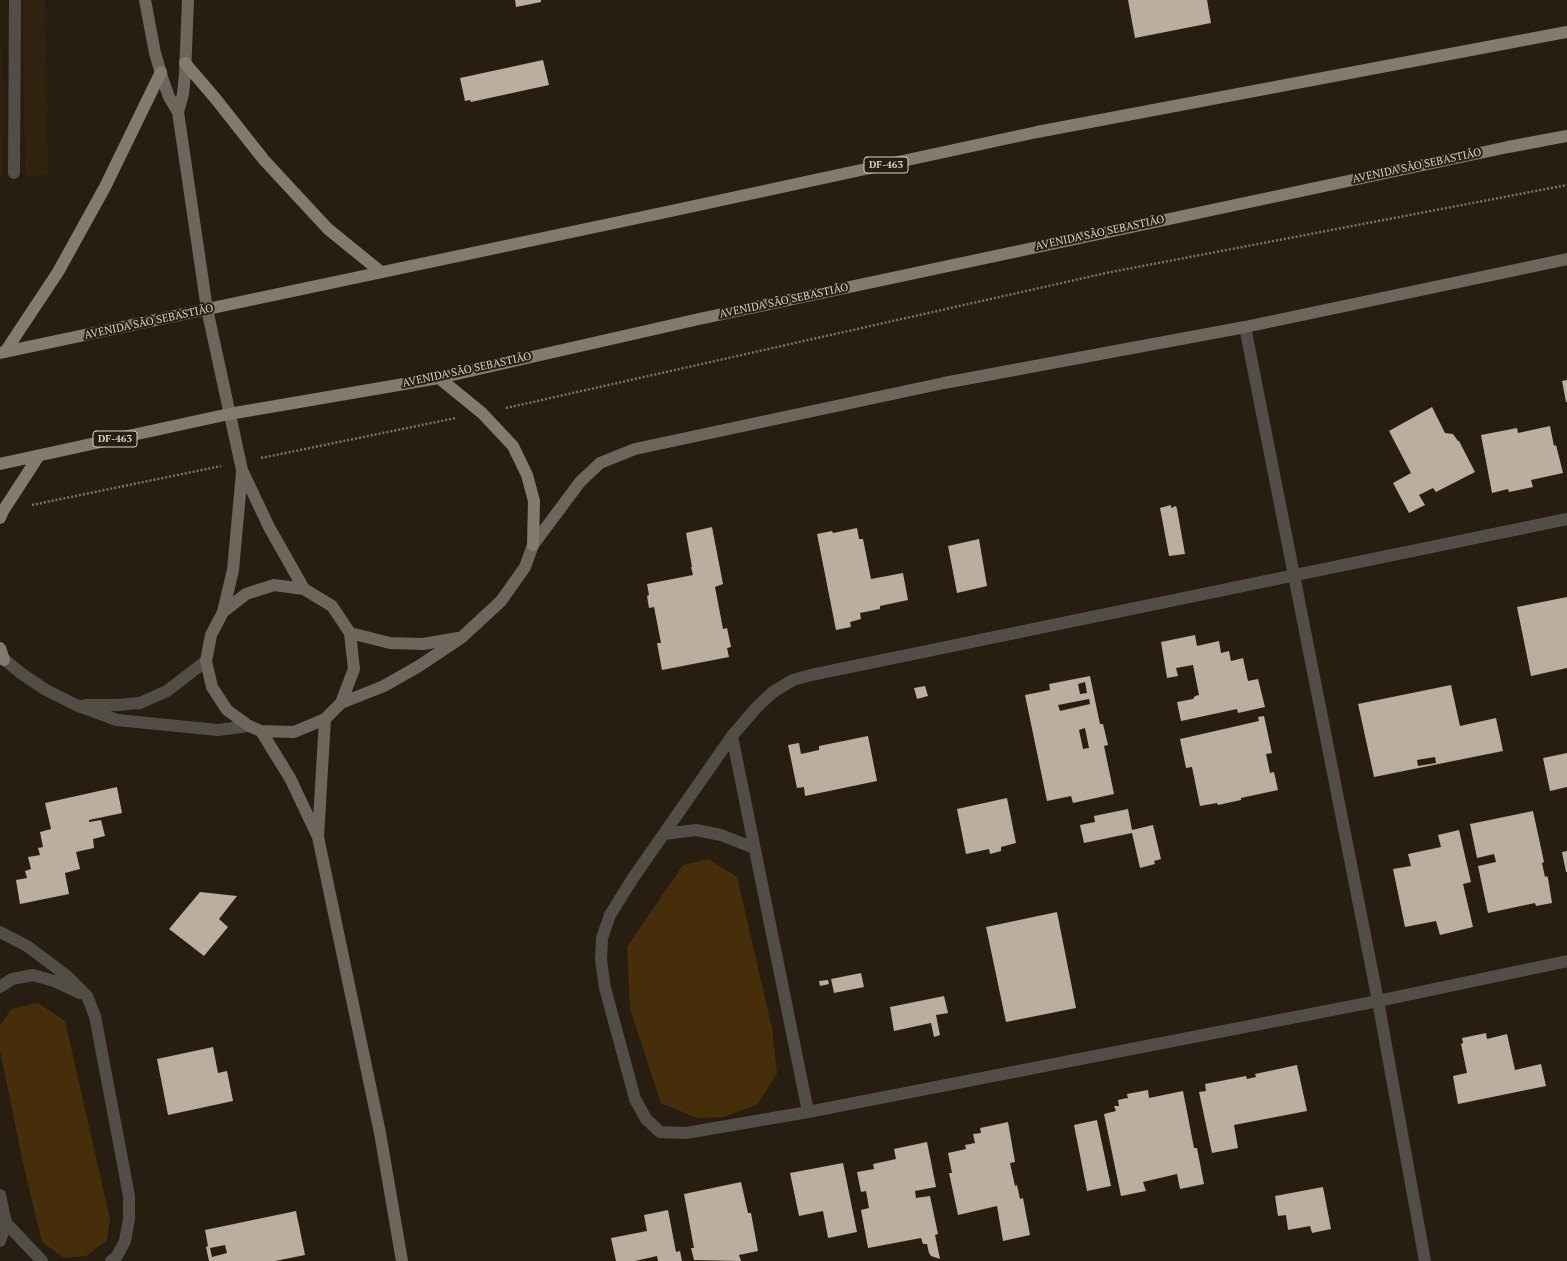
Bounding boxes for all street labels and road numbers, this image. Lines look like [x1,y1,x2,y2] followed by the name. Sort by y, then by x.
[1351,146,1483,186] street label: AVENIDA SÃO SEBASTIÃO
[864,157,908,173] road number: DF-463
[1034,213,1166,253] street label: AVENIDA SÃO SEBASTIÃO
[718,281,850,321] street label: AVENIDA SÃO SEBASTIÃO
[83,302,215,342] street label: AVENIDA SÃO SEBASTIÃO
[401,350,533,390] street label: AVENIDA SÃO SEBASTIÃO
[93,431,137,447] road number: DF-463

